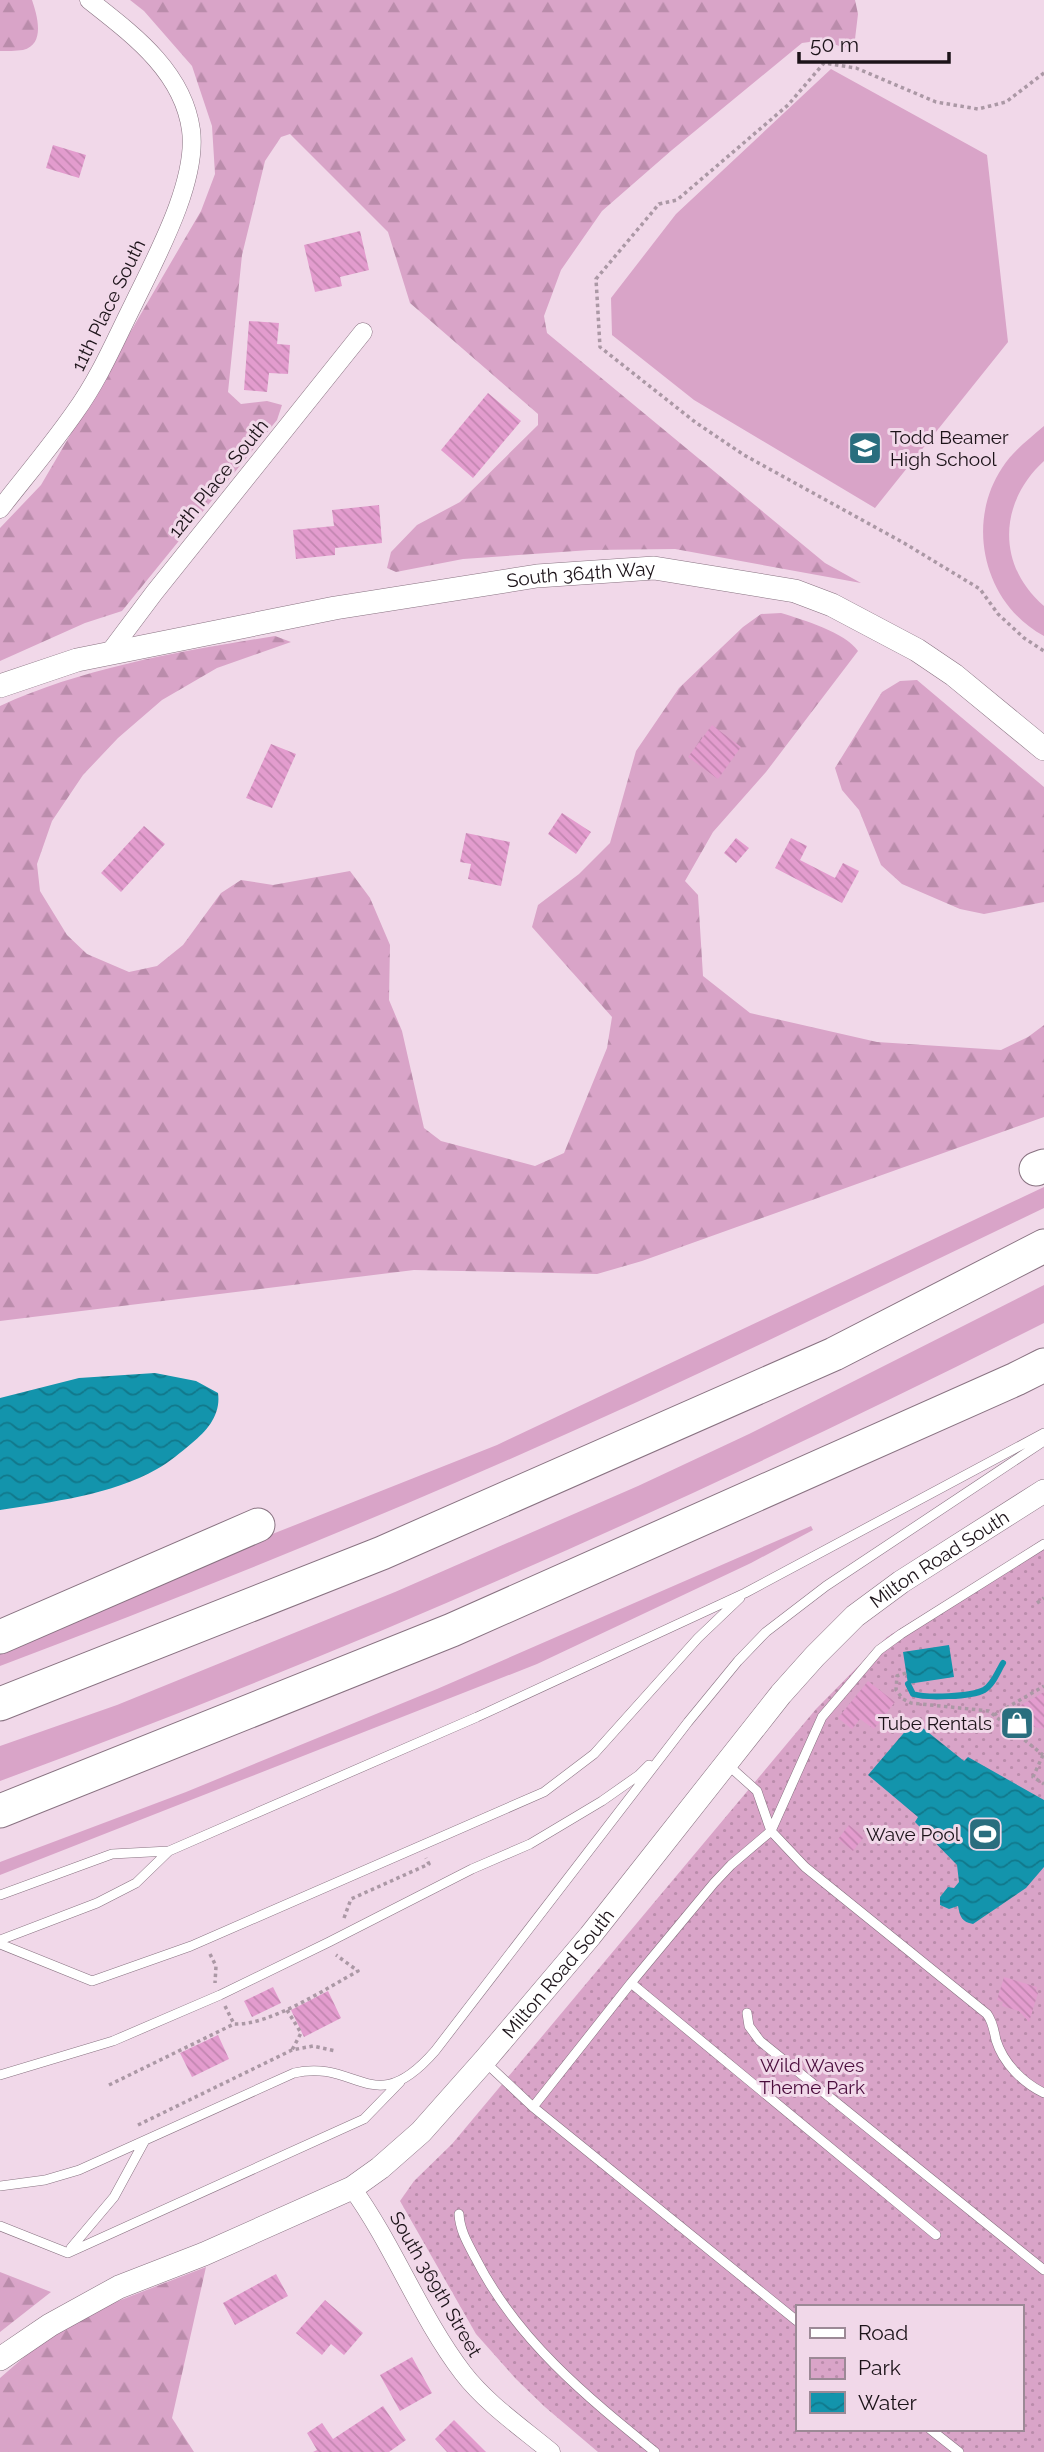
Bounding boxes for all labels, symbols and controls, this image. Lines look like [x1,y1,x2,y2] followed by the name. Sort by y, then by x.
[799,21,950,65] scale bar
[810,32,859,57] text: 50 m
[67,236,149,374] street label: 11th Place South
[164,415,272,541] street label: 12th Place South
[890,426,1009,470] place label: Todd Beamer High School
[846,429,884,467] school or university icon: Todd Beamer High School
[505,557,656,592] street label: South 364th Way
[865,1505,1013,1612] street label: Milton Road South
[998,1704,1036,1742] shop icon: Tube Rentals
[878,1712,992,1734] place label: Tube Rentals
[966,1815,1004,1853] sports icon: Wave Pool
[866,1823,961,1845] place label: Wave Pool
[498,1904,618,2042] street label: Milton Road South
[759,2054,865,2098] park label: Wild Waves Theme Park
[385,2207,487,2361] street label: South 369th Street
[796,2305,1023,2431] legend
[858,2320,908,2345] text: Road
[858,2355,901,2380] text: Park
[858,2390,917,2415] text: Water

